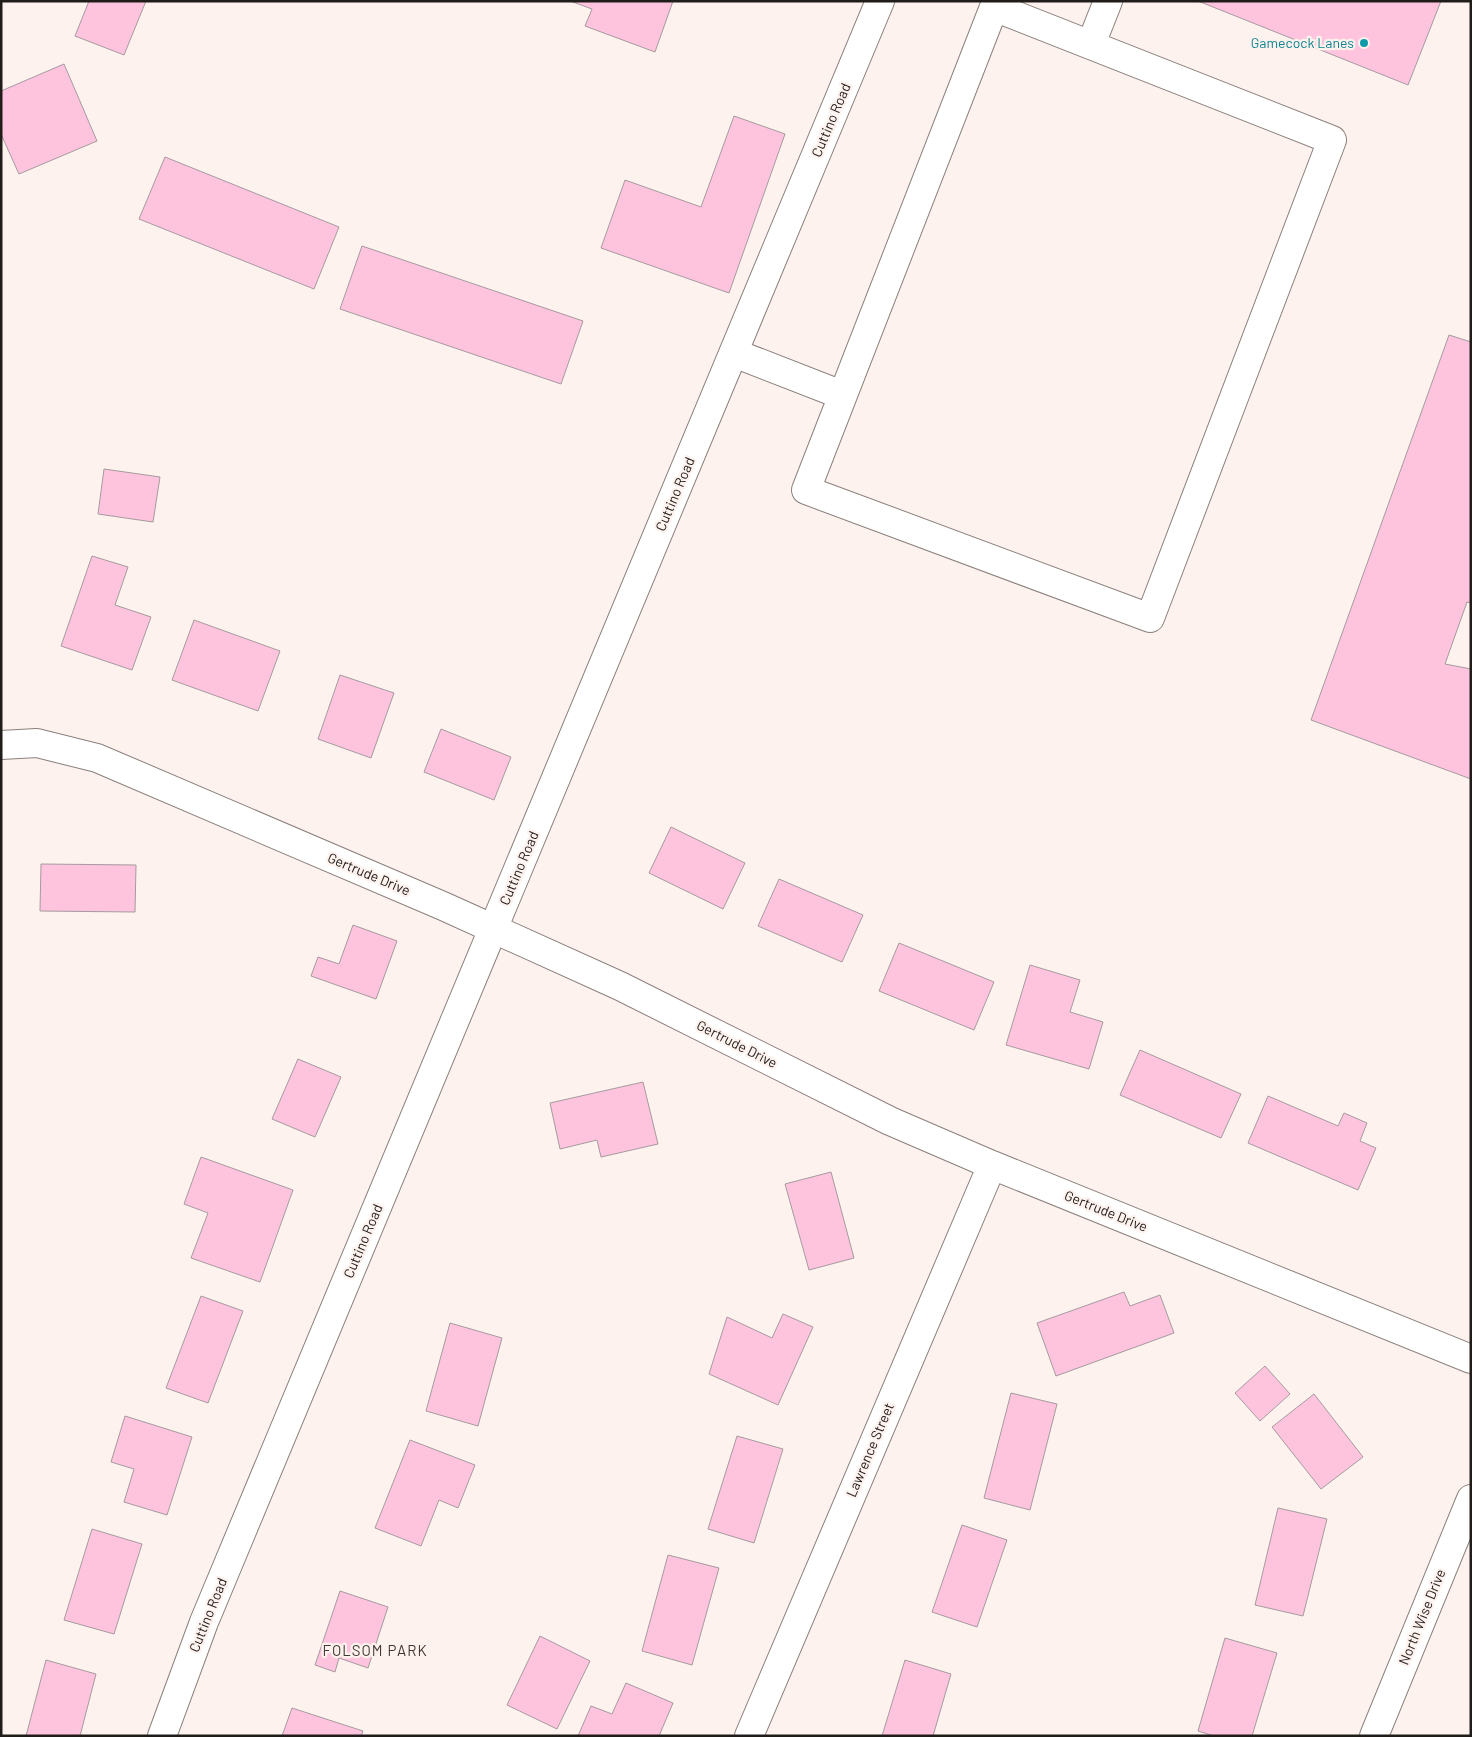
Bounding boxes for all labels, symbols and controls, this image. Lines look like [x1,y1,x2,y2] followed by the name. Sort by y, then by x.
[1251,34,1354,51] place label: Gamecock Lanes
[1358,37,1370,49] marker: Gamecock Lanes
[807,80,854,159] street label: Cuttino Road
[651,454,698,533] street label: Cuttino Road
[495,828,542,907] street label: Cuttino Road
[325,848,413,899] street label: Gertrude Drive
[694,1016,780,1071] street label: Gertrude Drive
[1062,1186,1150,1235] street label: Gertrude Drive
[339,1201,386,1280] street label: Cuttino Road
[842,1400,897,1500] street label: Lawrence Street
[1395,1566,1449,1667] street label: North Wise Drive
[185,1575,230,1654] street label: Cuttino Road
[322,1641,428,1659] district label: FOLSOM PARK

